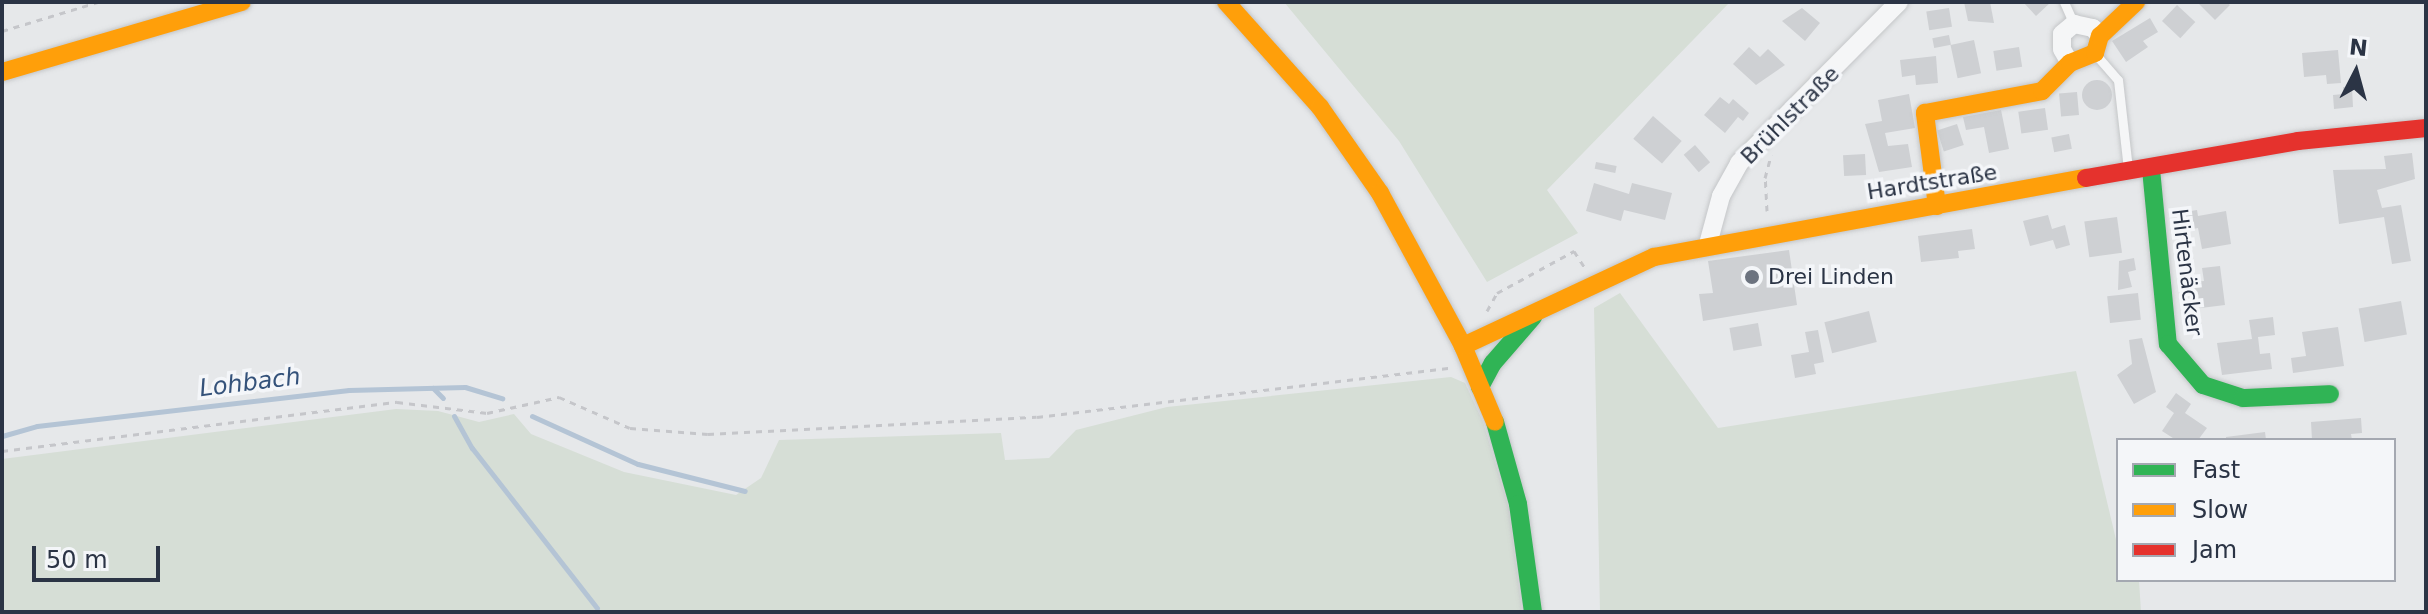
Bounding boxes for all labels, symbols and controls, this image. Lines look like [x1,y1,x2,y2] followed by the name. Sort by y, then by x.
[2316,32,2396,112] north arrow
[2348,34,2369,61] text: N
[1735,60,1845,170] street label: Brühlstraße
[1865,159,1999,205] street label: Hardtstraße
[2166,207,2208,337] street label: Hirtenäcker
[1768,264,1894,290] place label: Drei Linden
[1743,268,1761,286] marker: Drei Linden
[198,363,302,403] water label: Lohbach
[2116,438,2396,582] legend
[2192,456,2240,484] text: Fast
[2192,496,2248,524] text: Slow
[36,530,164,580] scale bar
[2192,536,2237,564] text: Jam
[46,546,108,574] text: 50 m

